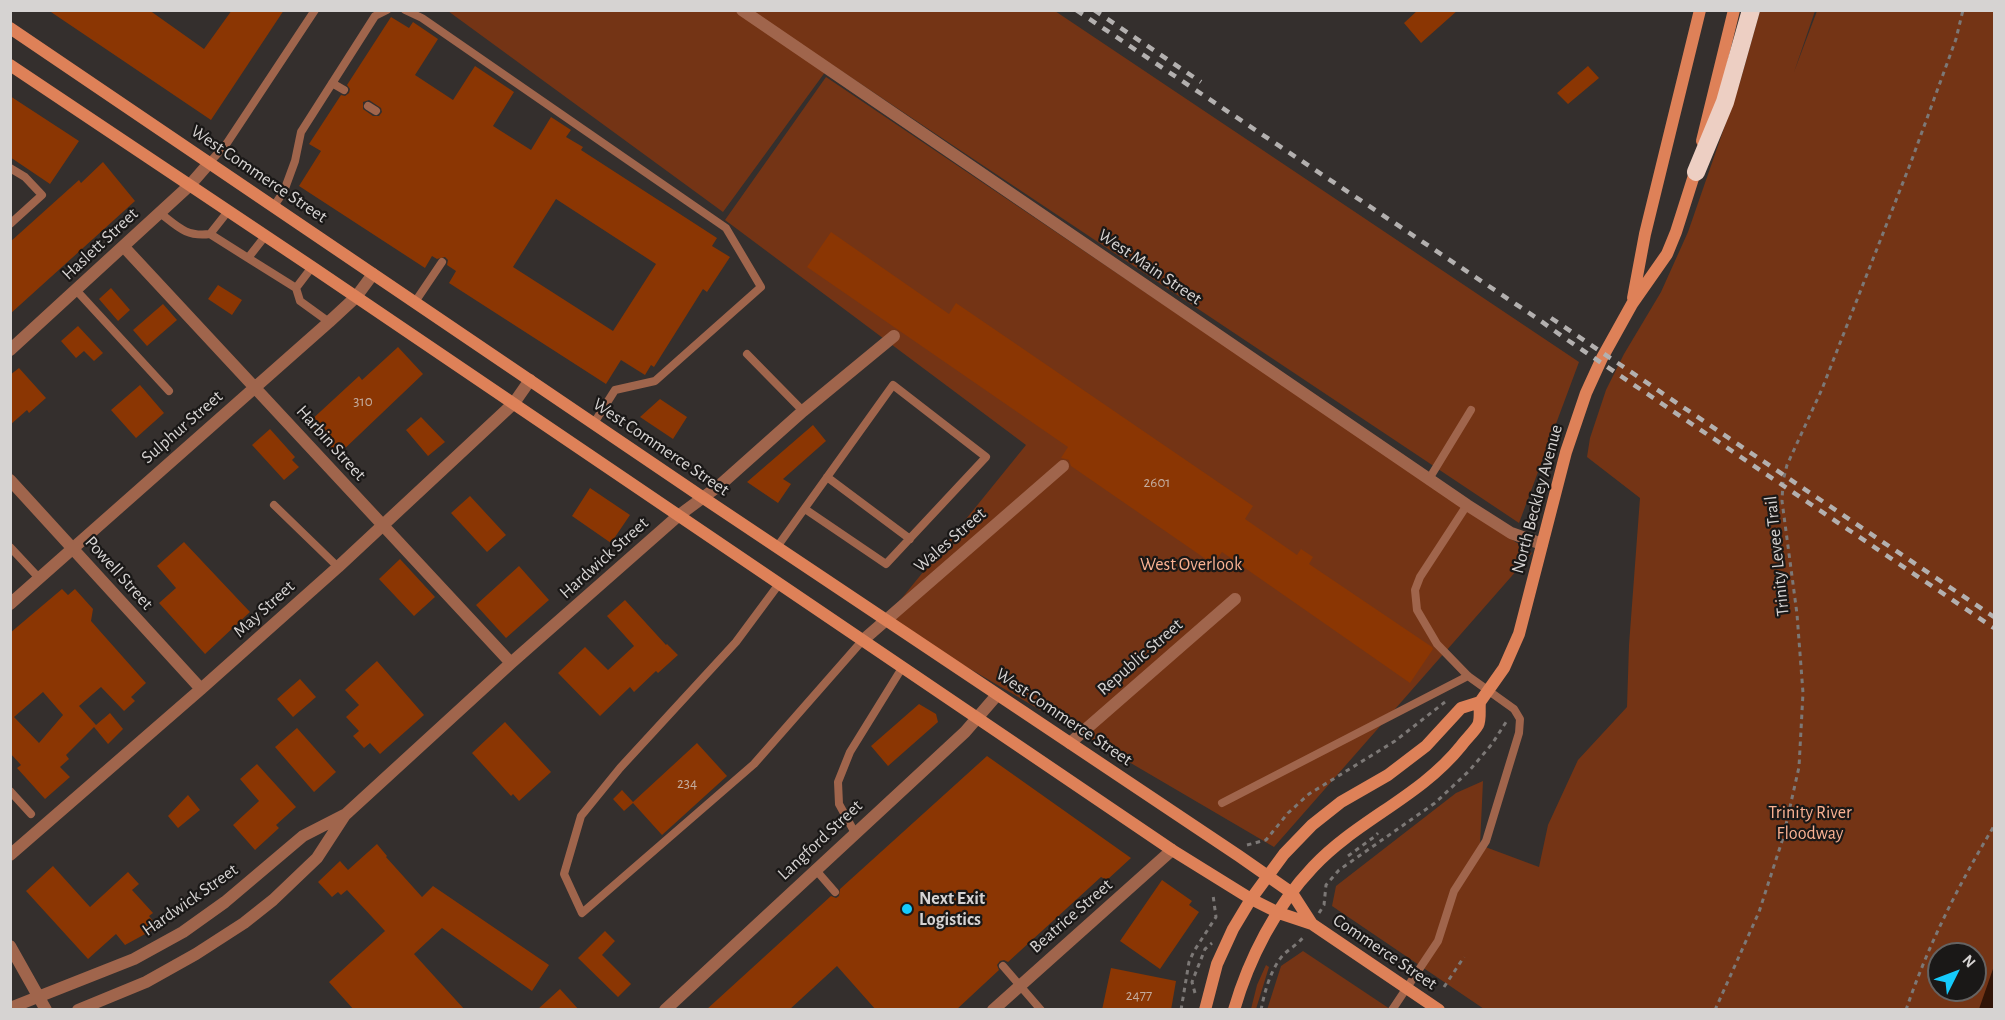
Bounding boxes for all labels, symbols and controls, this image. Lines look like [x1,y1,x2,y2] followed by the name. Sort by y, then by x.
[187,120,331,228] street label: West Commerce Street
[57,203,143,285] street label: Haslett Street
[1094,224,1206,310] street label: West Main Street
[137,386,227,468] street label: Sulphur Street
[353,392,373,410] house number: 310
[589,393,733,501] street label: West Commerce Street
[291,401,371,485] street label: Harbin Street
[1507,422,1567,576] street label: North Beckley Avenue
[1144,473,1170,491] house number: 2601
[1760,495,1794,617] street label: Trinity Levee Trail
[910,503,990,577] street label: Wales Street
[555,512,653,604] street label: Hardwick Street
[80,532,158,614] street label: Powell Street
[1140,554,1242,576] park label: West Overlook
[229,576,299,642] street label: May Street
[1093,614,1187,700] street label: Republic Street
[992,663,1136,771] street label: West Commerce Street
[677,774,697,792] house number: 234
[773,795,867,885] street label: Langford Street
[1768,802,1852,844] park label: Trinity River Floodway
[138,859,242,941] street label: Hardwick Street
[1025,874,1117,958] street label: Beatrice Street
[919,888,985,930] place label: Next Exit Logistics
[900,902,914,916] marker: Next Exit Logistics
[1329,909,1441,995] street label: Commerce Street
[1927,942,1987,1002] north arrow
[1959,952,1979,971] text: N
[1126,986,1152,1004] house number: 2477

